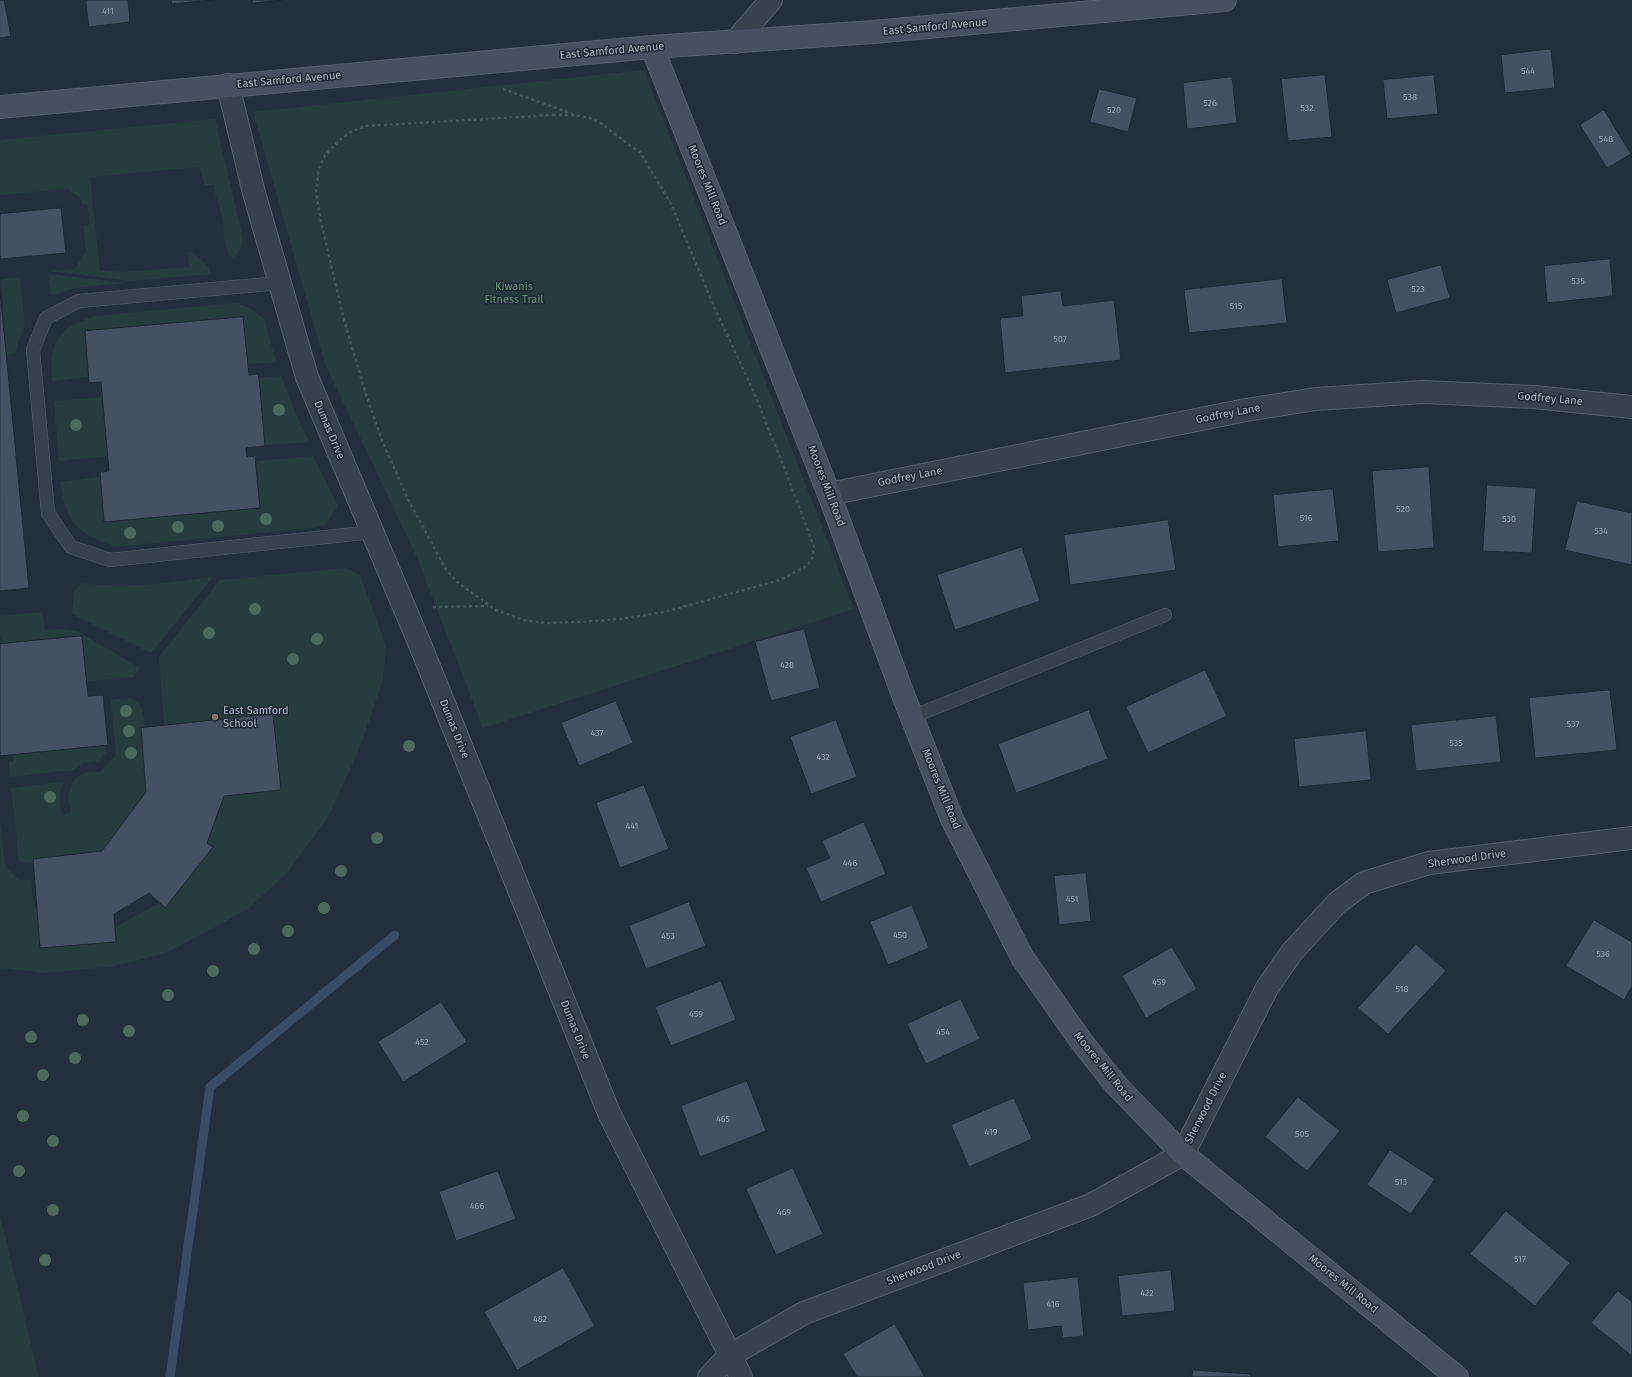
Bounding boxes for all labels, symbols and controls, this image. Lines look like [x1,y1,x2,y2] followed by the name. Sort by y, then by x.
[102,6,114,16] house number: 411
[882,16,988,38] street label: East Samford Avenue
[559,40,665,62] street label: East Samford Avenue
[1521,66,1535,76] house number: 544
[236,69,342,91] street label: East Samford Avenue
[1403,92,1417,102] house number: 538
[1203,98,1217,108] house number: 526
[1300,103,1314,113] house number: 532
[1107,105,1121,115] house number: 520
[1599,134,1613,144] house number: 548
[685,143,729,227] street label: Moores Mill Road
[1571,276,1585,286] house number: 535
[484,280,544,306] park label: Kiwanis Fitness Trail
[1411,284,1425,294] house number: 523
[1230,301,1242,311] house number: 515
[1053,334,1067,344] house number: 507
[1517,390,1583,408] street label: Godfrey Lane
[311,399,347,461] street label: Dumas Drive
[1195,401,1261,427] street label: Godfrey Lane
[804,444,848,528] street label: Moores Mill Road
[877,464,943,490] street label: Godfrey Lane
[1396,504,1410,514] house number: 520
[1300,513,1312,523] house number: 516
[1502,514,1516,524] house number: 530
[1594,526,1608,536] house number: 534
[780,660,794,670] house number: 428
[436,697,472,761] street label: Dumas Drive
[223,704,289,730] place label: East Samford School
[210,712,220,722] marker: East Samford School
[1567,719,1579,729] house number: 537
[590,728,604,738] house number: 437
[1449,738,1463,748] house number: 535
[919,747,963,831] street label: Moores Mill Road
[816,752,830,762] house number: 432
[626,821,638,831] house number: 441
[1427,847,1507,871] street label: Sherwood Drive
[843,858,857,868] house number: 446
[1066,894,1078,904] house number: 451
[893,930,907,940] house number: 450
[661,931,675,941] house number: 453
[1596,949,1610,959] house number: 536
[1152,977,1166,987] house number: 459
[1396,984,1408,994] house number: 518
[557,998,593,1062] street label: Dumas Drive
[689,1009,703,1019] house number: 459
[936,1027,950,1037] house number: 454
[1071,1030,1135,1104] street label: Moores Mill Road
[415,1037,429,1047] house number: 452
[1182,1070,1230,1146] street label: Sherwood Drive
[716,1114,730,1124] house number: 465
[985,1127,997,1137] house number: 419
[1295,1129,1309,1139] house number: 505
[1395,1177,1407,1187] house number: 513
[470,1201,484,1211] house number: 466
[777,1207,791,1217] house number: 469
[885,1248,963,1288] street label: Sherwood Drive
[1306,1252,1380,1316] street label: Moores Mill Road
[1514,1254,1526,1264] house number: 517
[1140,1288,1154,1298] house number: 422
[1047,1299,1059,1309] house number: 416
[533,1314,547,1324] house number: 482

